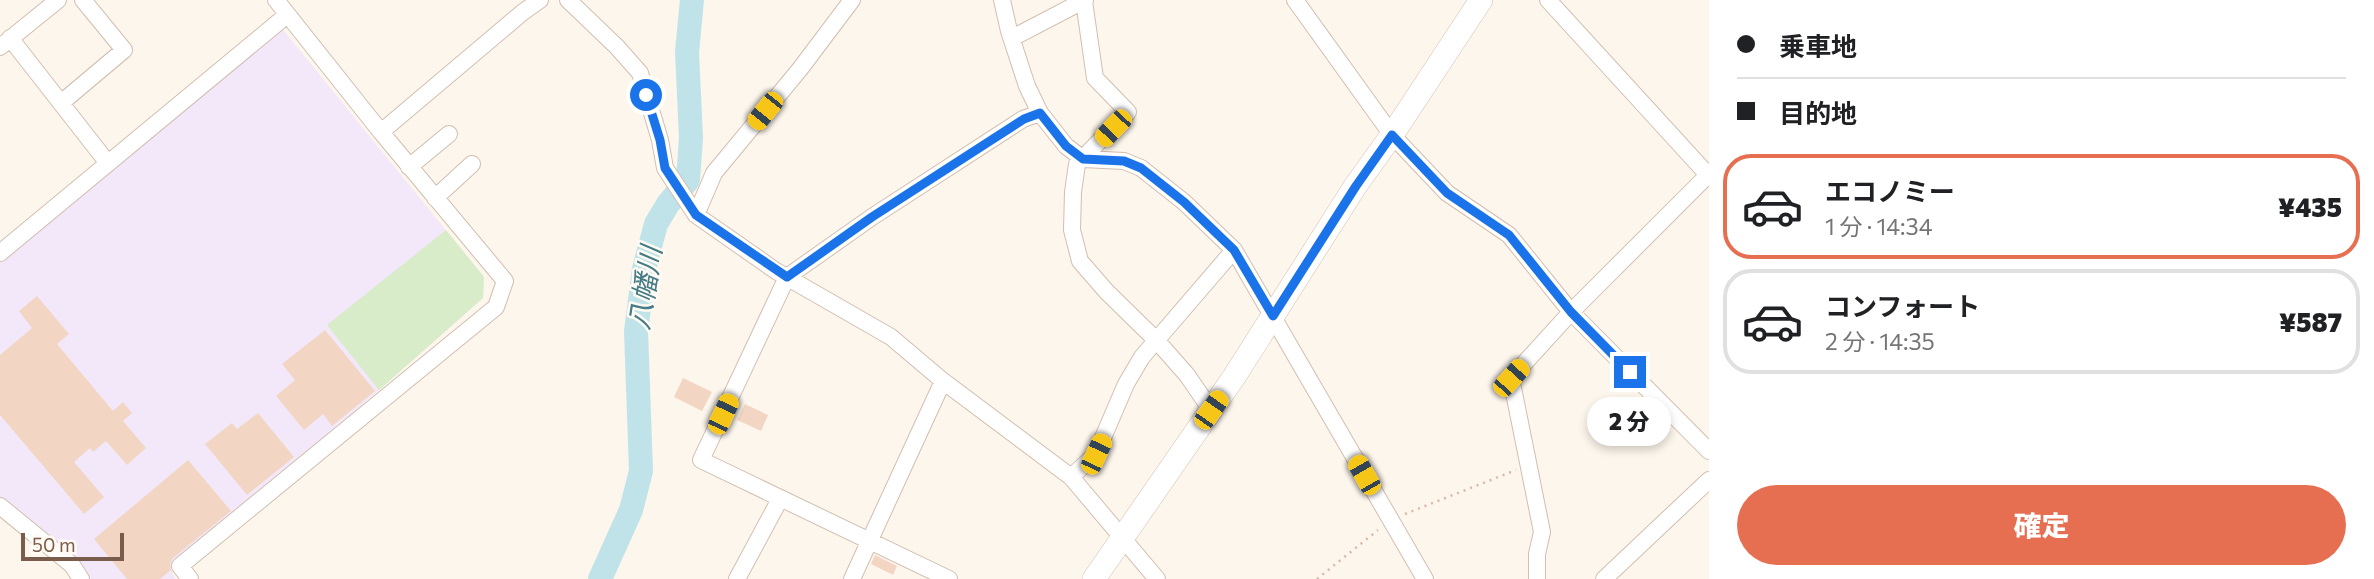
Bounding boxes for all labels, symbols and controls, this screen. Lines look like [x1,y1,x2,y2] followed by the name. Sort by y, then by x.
[1779,30,1857,61] text: 乗車地
[630,79,662,111] route start
[744,88,787,134] car
[1779,97,1857,128] text: 目的地
[1091,106,1136,150] car
[1741,175,1804,238] icon: car
[1825,175,1955,206] text: エコノミー
[2278,191,2342,222] text: ¥435
[1825,212,1932,240] text: 1 分 · 14:34
[621,241,668,332] water label: 八幡川
[1741,290,1804,353] icon: car
[1825,290,1980,321] text: コンフォート
[2279,306,2342,337] text: ¥587
[1825,327,1935,355] text: 2 分 · 14:35
[1490,355,1533,401] car
[1614,356,1646,388] route end
[1191,387,1232,433] car
[705,391,742,437] car
[1588,396,1672,446] callout: 2 分
[1609,407,1649,435] text: 2 分
[1078,431,1115,477] car
[1345,452,1384,498] car
[1737,485,2346,565] button: 確定
[21,530,124,562] scale bar
[32,533,76,556] text: 50 m

